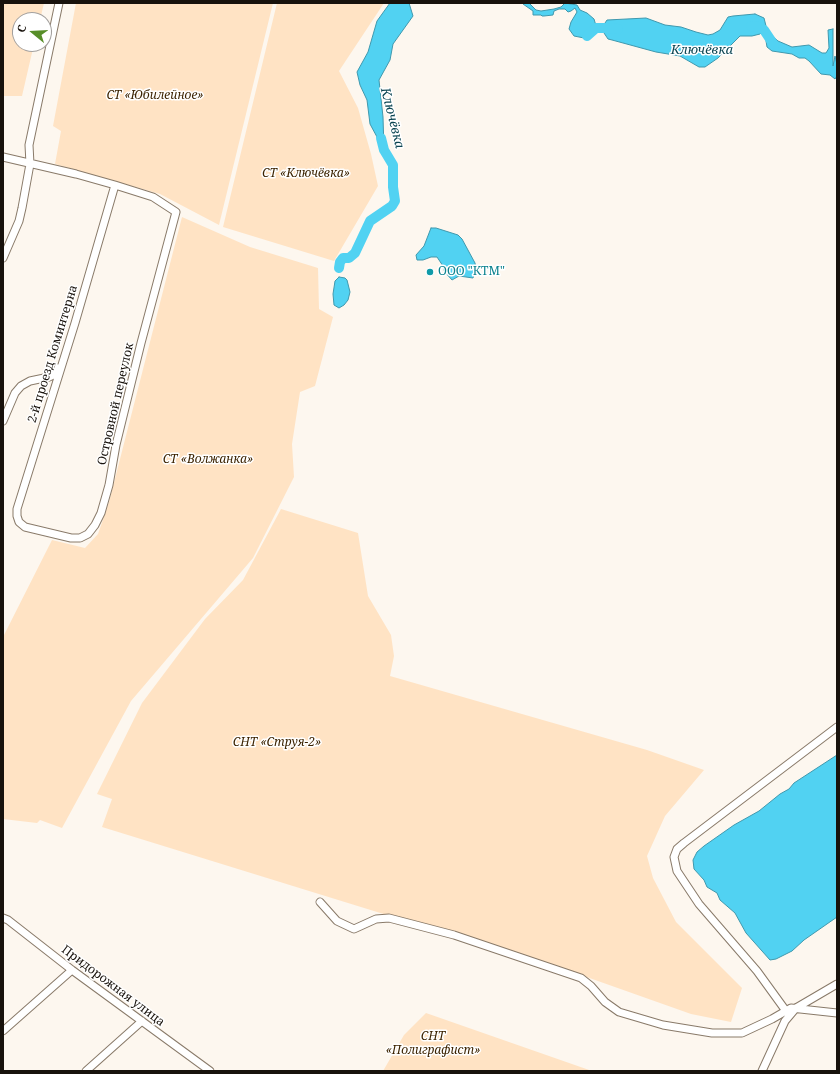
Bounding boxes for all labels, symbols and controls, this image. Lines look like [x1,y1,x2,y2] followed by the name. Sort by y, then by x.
[12,12,52,52] north arrow
[13,23,29,34] text: С
[671,42,733,58] water label: Ключёвка
[377,86,407,150] water label: Ключёвка
[106,89,204,103] park label: СТ «Юбилейное»
[262,167,350,181] park label: СТ «Ключёвка»
[438,265,505,279] place label: ООО "КТМ"
[425,267,435,277] marker: ООО "КТМ"
[25,283,81,425] street label: 2-й проезд Коминтерна
[95,341,137,467] street label: Островной переулок
[163,453,253,467] park label: СТ «Волжанка»
[233,736,321,750] park label: СНТ «Струя-2»
[59,942,167,1030] street label: Придорожная улица
[386,1030,480,1058] park label: СНТ «Полиграфист»

